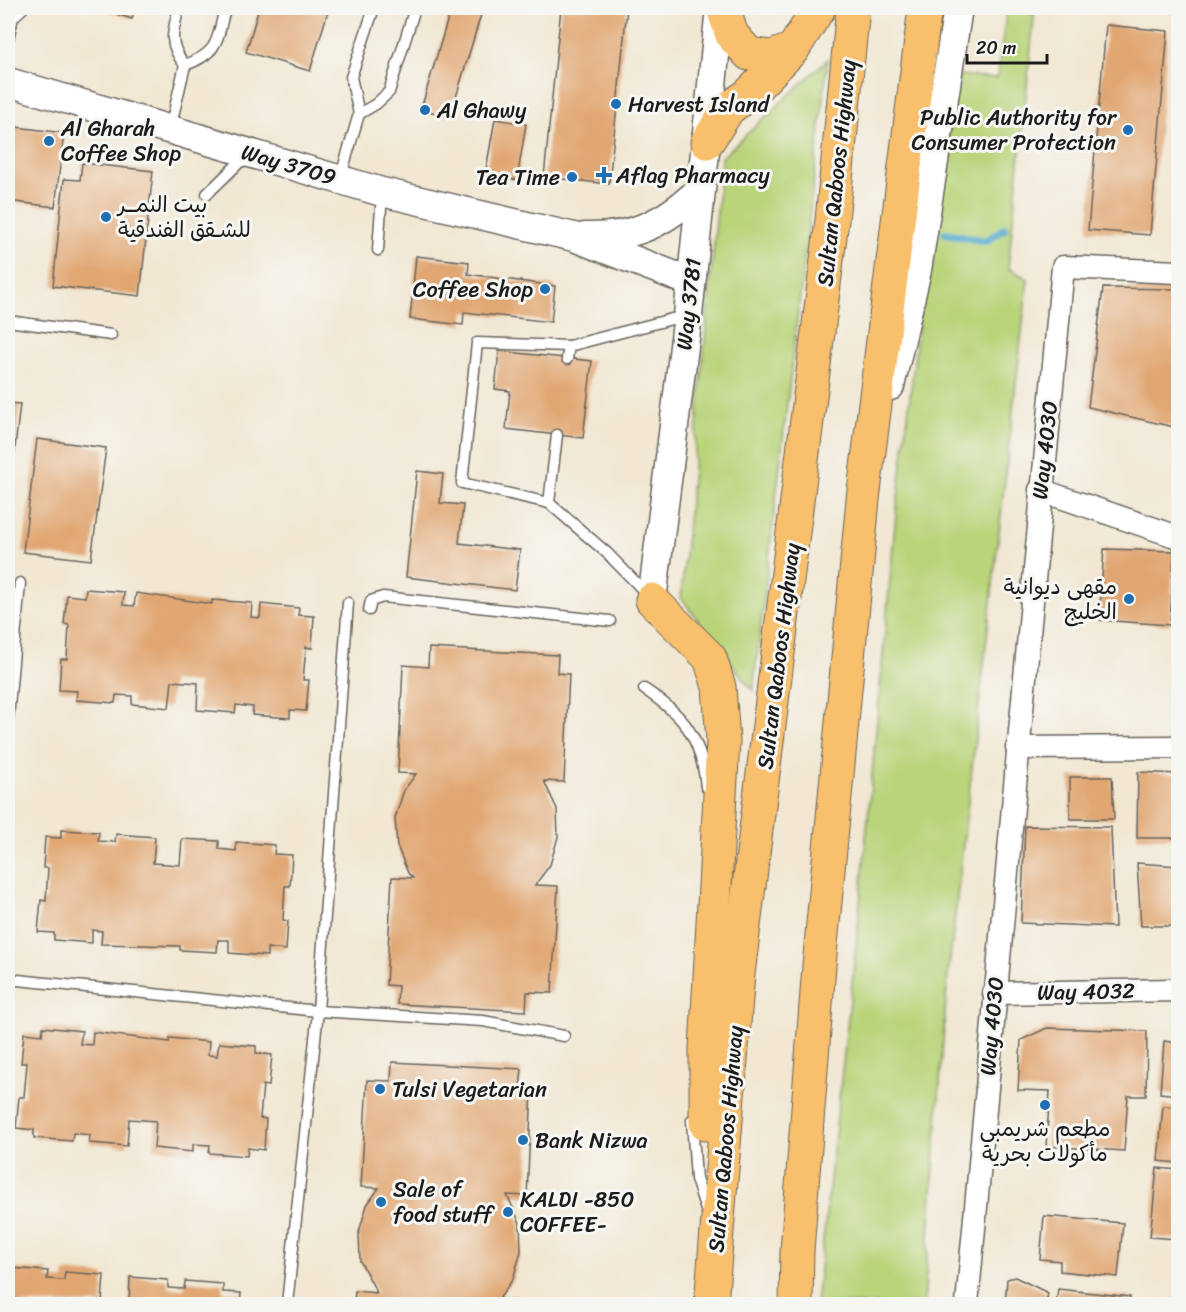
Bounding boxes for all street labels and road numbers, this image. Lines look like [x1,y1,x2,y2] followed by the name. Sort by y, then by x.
[805,57,868,288] street label: Sultan Qaboos Highway
[237,132,341,197] street label: Way 3709
[664,256,713,352] street label: Way 3781
[1020,399,1069,501] street label: Way 4030
[745,540,812,771] street label: Sultan Qaboos Highway
[1037,971,1135,1012] street label: Way 4032
[968,975,1015,1077] street label: Way 4030
[696,1023,755,1254] street label: Sultan Qaboos Highway

